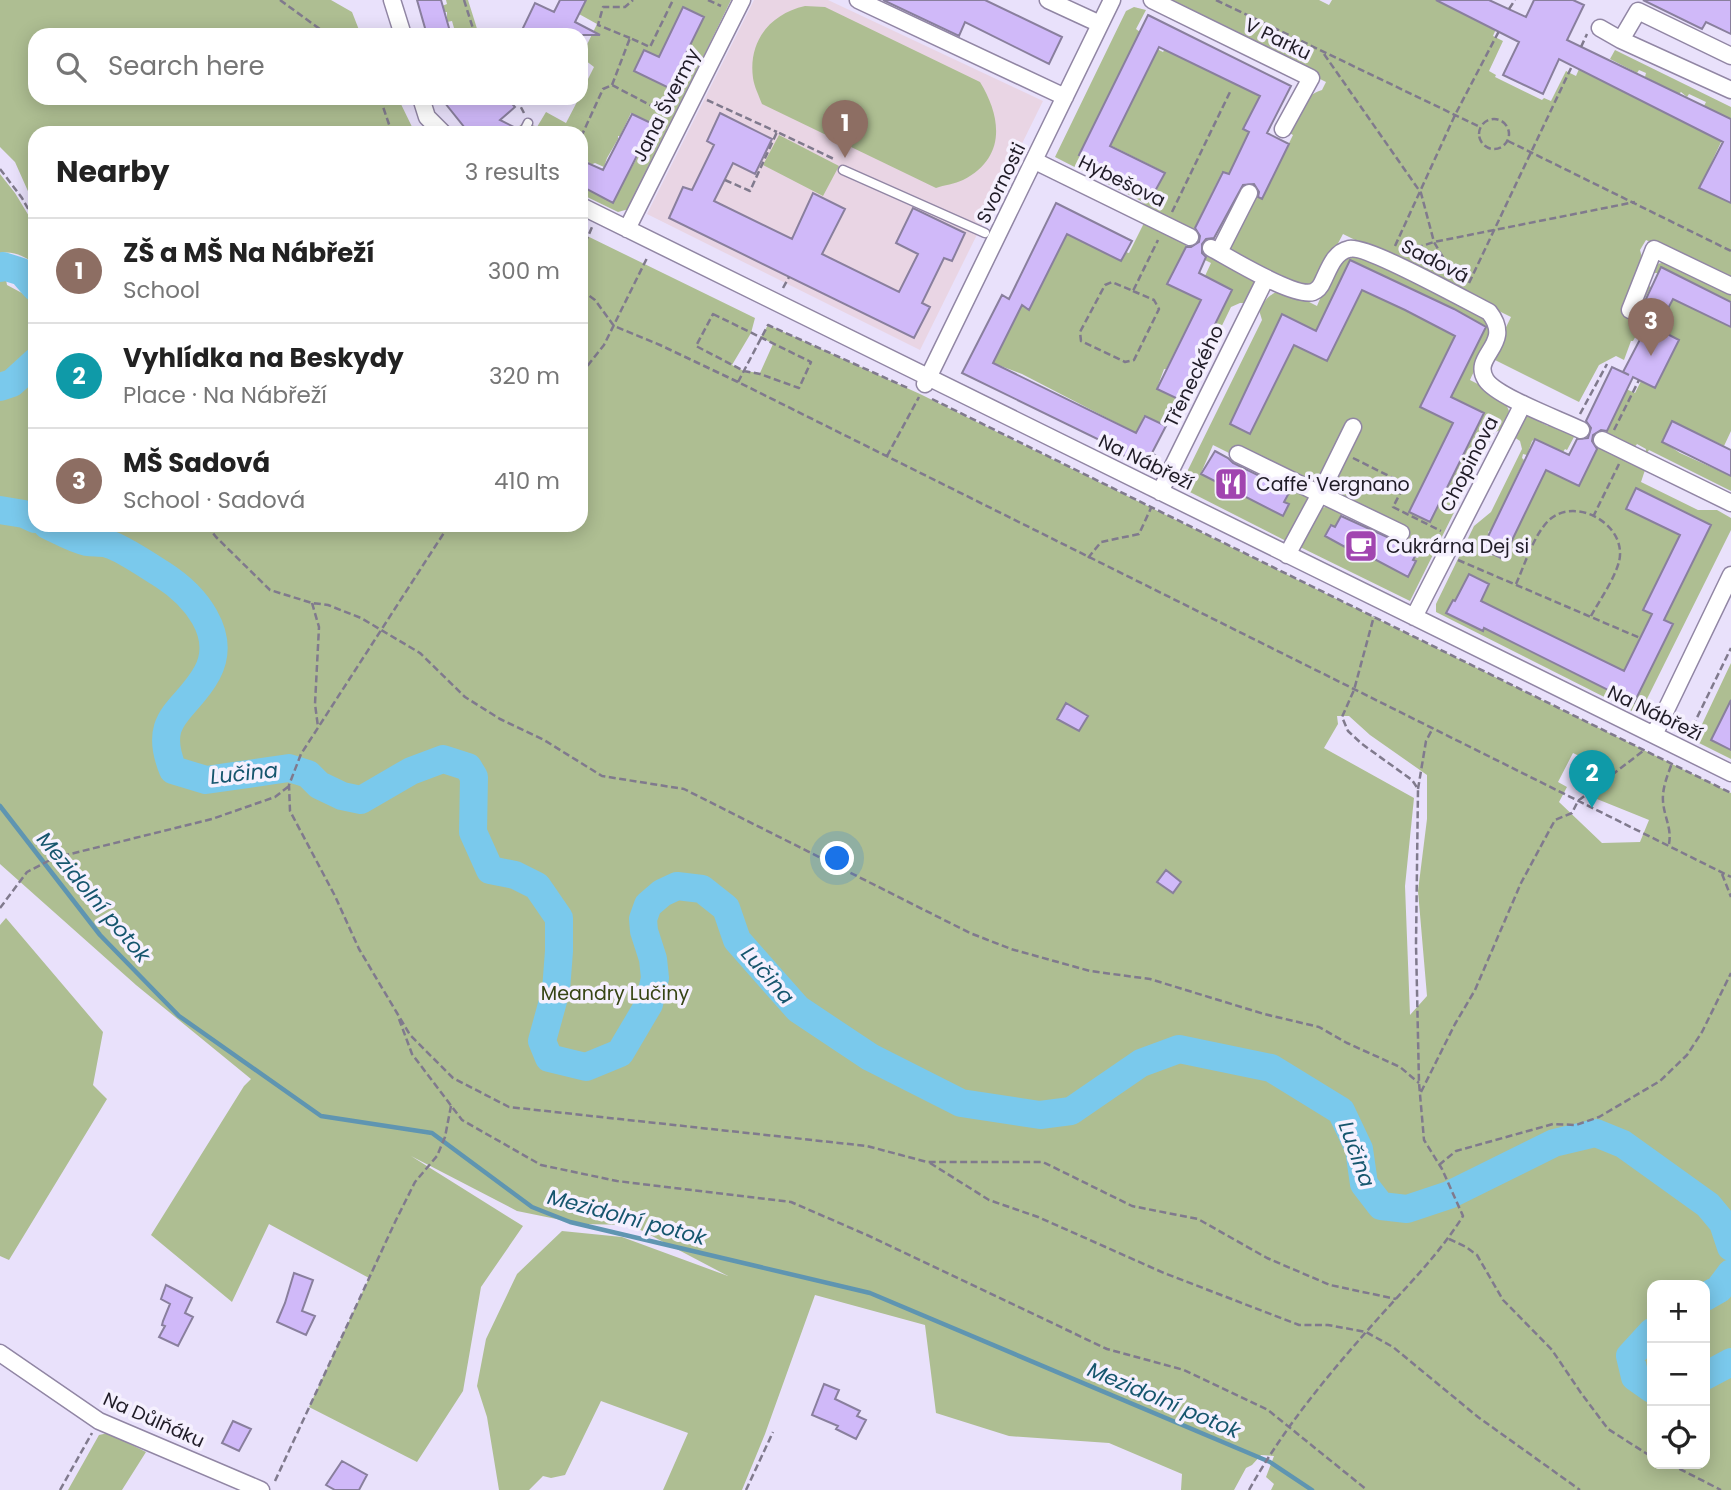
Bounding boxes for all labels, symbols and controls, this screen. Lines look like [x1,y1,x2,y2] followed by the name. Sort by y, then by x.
[1240,11,1316,67] street label: V Parku
[28,28,588,105] search box
[626,43,706,166] street label: Jana Švermy
[52,48,90,86] icon: search
[108,48,265,84] text: Search here
[822,100,868,158] pin: 1
[970,138,1032,228] street label: Svornosti
[1074,148,1170,214] street label: Hybešova
[56,150,170,193] text: Nearby
[465,156,560,188] text: 3 results
[1397,233,1473,289] street label: Sadová
[123,235,375,271] text: ZŠ a MŠ Na Nábřeží
[75,255,83,287] text: 1
[488,255,560,287] text: 300 m
[123,274,200,306] text: School
[1628,298,1674,356] pin: 3
[1158,320,1230,432] street label: Třeneckého
[123,340,404,376] text: Vyhlídka na Beskydy
[72,360,86,392] text: 2
[489,360,560,392] text: 320 m
[123,379,327,411] text: Place · Na Nábřeží
[1433,411,1505,517] street label: Chopinova
[1094,427,1198,497] street label: Na Nábřeží
[123,445,270,481] text: MŠ Sadová
[72,465,86,497] text: 3
[494,465,560,497] text: 410 m
[1212,465,1250,503] restaurant icon: Caffe' Vergnano
[1256,471,1410,498] place label: Caffe' Vergnano
[123,484,305,516] text: School · Sadová
[1342,527,1380,565] cafe icon: Cukrárna Dej si
[1386,533,1529,560] place label: Cukrárna Dej si
[1603,678,1707,748] street label: Na Nábřeží
[1569,750,1615,808] pin: 2
[209,755,279,791] water label: Lučina
[30,825,158,970] water label: Mezidolní potok
[820,841,854,875] your location
[735,940,801,1010] water label: Lučina
[541,980,689,1007] park label: Meandry Lučiny
[1332,1117,1382,1191] water label: Lučina
[545,1182,711,1252] water label: Mezidolní potok
[1647,1280,1710,1469] map controls
[1647,1280,1710,1343] button: +
[1647,1343,1710,1406] button: −
[1083,1355,1246,1446] water label: Mezidolní potok
[99,1386,209,1454] street label: Na Důlňáku
[1647,1406,1710,1469] button: locate

